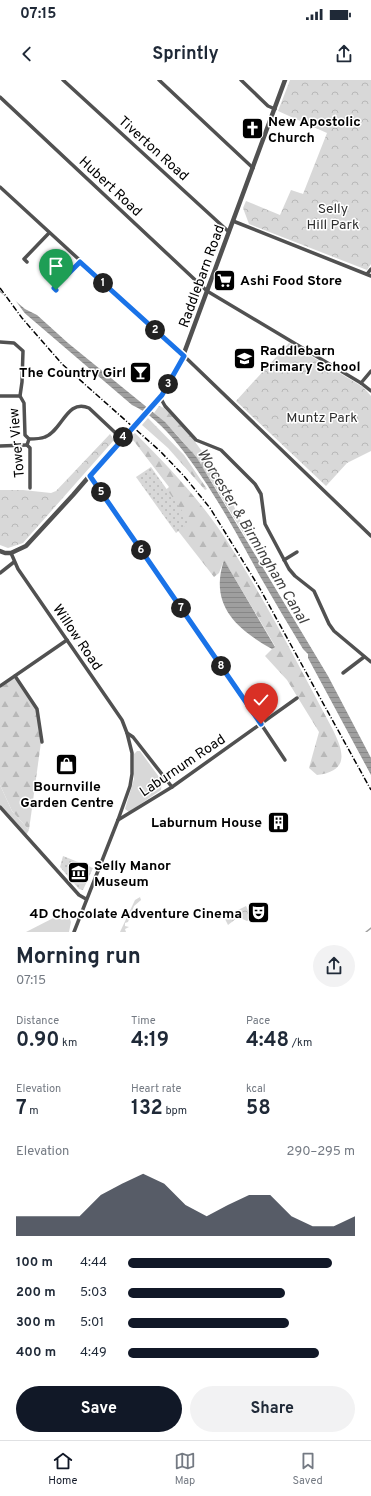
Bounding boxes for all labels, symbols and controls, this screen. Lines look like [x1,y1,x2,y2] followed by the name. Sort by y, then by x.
[20,5,56,24] text: 07:15
[16,43,38,65] icon: back
[152,43,219,66] text: Sprintly
[333,43,355,65] icon: share
[114,113,192,185] street label: Tiverton Road
[268,114,361,147] place label: New Apostolic Church
[240,116,266,142] church icon: New Apostolic Church
[75,154,145,221] street label: Hubert Road
[307,201,359,234] park label: Selly Hill Park
[176,223,229,330] street label: Raddlebarn Road
[39,249,73,290] pin
[45,255,67,277] icon: arrive
[211,267,237,293] supermarket icon: Ashi Food Store
[93,273,113,293] pin: 1
[240,273,342,290] place label: Ashi Food Store
[101,276,105,290] text: 1
[145,320,165,340] pin: 2
[152,323,158,337] text: 2
[260,343,361,376] place label: Raddlebarn Primary School
[231,345,257,371] school or university icon: Raddlebarn Primary School
[128,359,154,385] bar icon: The Country Girl
[19,365,126,382] place label: The Country Girl
[158,374,178,394] pin: 3
[165,377,171,391] text: 3
[6,407,29,479] street label: Tower View
[286,410,358,427] park label: Muntz Park
[113,427,133,447] pin: 4
[119,430,127,444] text: 4
[192,446,312,629] water label: Worcester & Birmingham Canal
[91,482,111,502] pin: 5
[98,485,104,499] text: 5
[131,540,151,560] pin: 6
[138,543,144,557] text: 6
[171,598,191,618] pin: 7
[178,601,184,615] text: 7
[48,602,105,674] street label: Willow Road
[211,656,231,676] pin: 8
[218,659,224,673] text: 8
[244,683,278,724] pin
[250,689,272,711] icon: check
[137,731,229,801] street label: Laburnum Road
[54,751,80,777] shop icon: Bournville Garden Centre
[20,779,114,812] place label: Bournville Garden Centre
[265,809,291,835] building icon: Laburnum House
[151,815,262,832] place label: Laburnum House
[94,858,171,891] place label: Selly Manor Museum
[65,860,91,886] museum icon: Selly Manor Museum
[245,900,271,926] theatre icon: 4D Chocolate Adventure Cinema
[30,906,242,923] place label: 4D Chocolate Adventure Cinema
[16,944,141,971] text: Morning run
[313,945,355,987] button: share
[16,973,46,989] text: 07:15
[16,1014,59,1028] text: Distance
[131,1014,156,1028] text: Time
[246,1014,270,1028] text: Pace
[16,1028,60,1054] text: 0.90
[131,1028,169,1054] text: 4:19
[246,1028,289,1054] text: 4:48
[60,1036,77,1050] text: km
[289,1036,312,1050] text: /km
[16,1082,61,1096] text: Elevation
[131,1082,181,1096] text: Heart rate
[246,1082,266,1096] text: kcal
[16,1096,27,1122] text: 7
[131,1096,163,1122] text: 132
[246,1096,271,1122] text: 58
[27,1104,39,1118] text: m
[163,1104,187,1118] text: bpm
[16,1144,69,1160] text: Elevation
[287,1144,355,1160] text: 290–295 m
[16,1255,53,1271] text: 100 m
[80,1255,107,1271] text: 4:44
[16,1285,56,1301] text: 200 m
[80,1285,107,1301] text: 5:03
[16,1315,55,1331] text: 300 m
[80,1315,104,1331] text: 5:01
[16,1345,56,1361] text: 400 m
[80,1345,107,1361] text: 4:49
[16,1386,182,1432] button: Save
[190,1386,355,1432] button: Share
[48,1450,77,1488] tab: Home
[174,1450,196,1488] tab: Map
[293,1450,323,1488] tab: Saved

